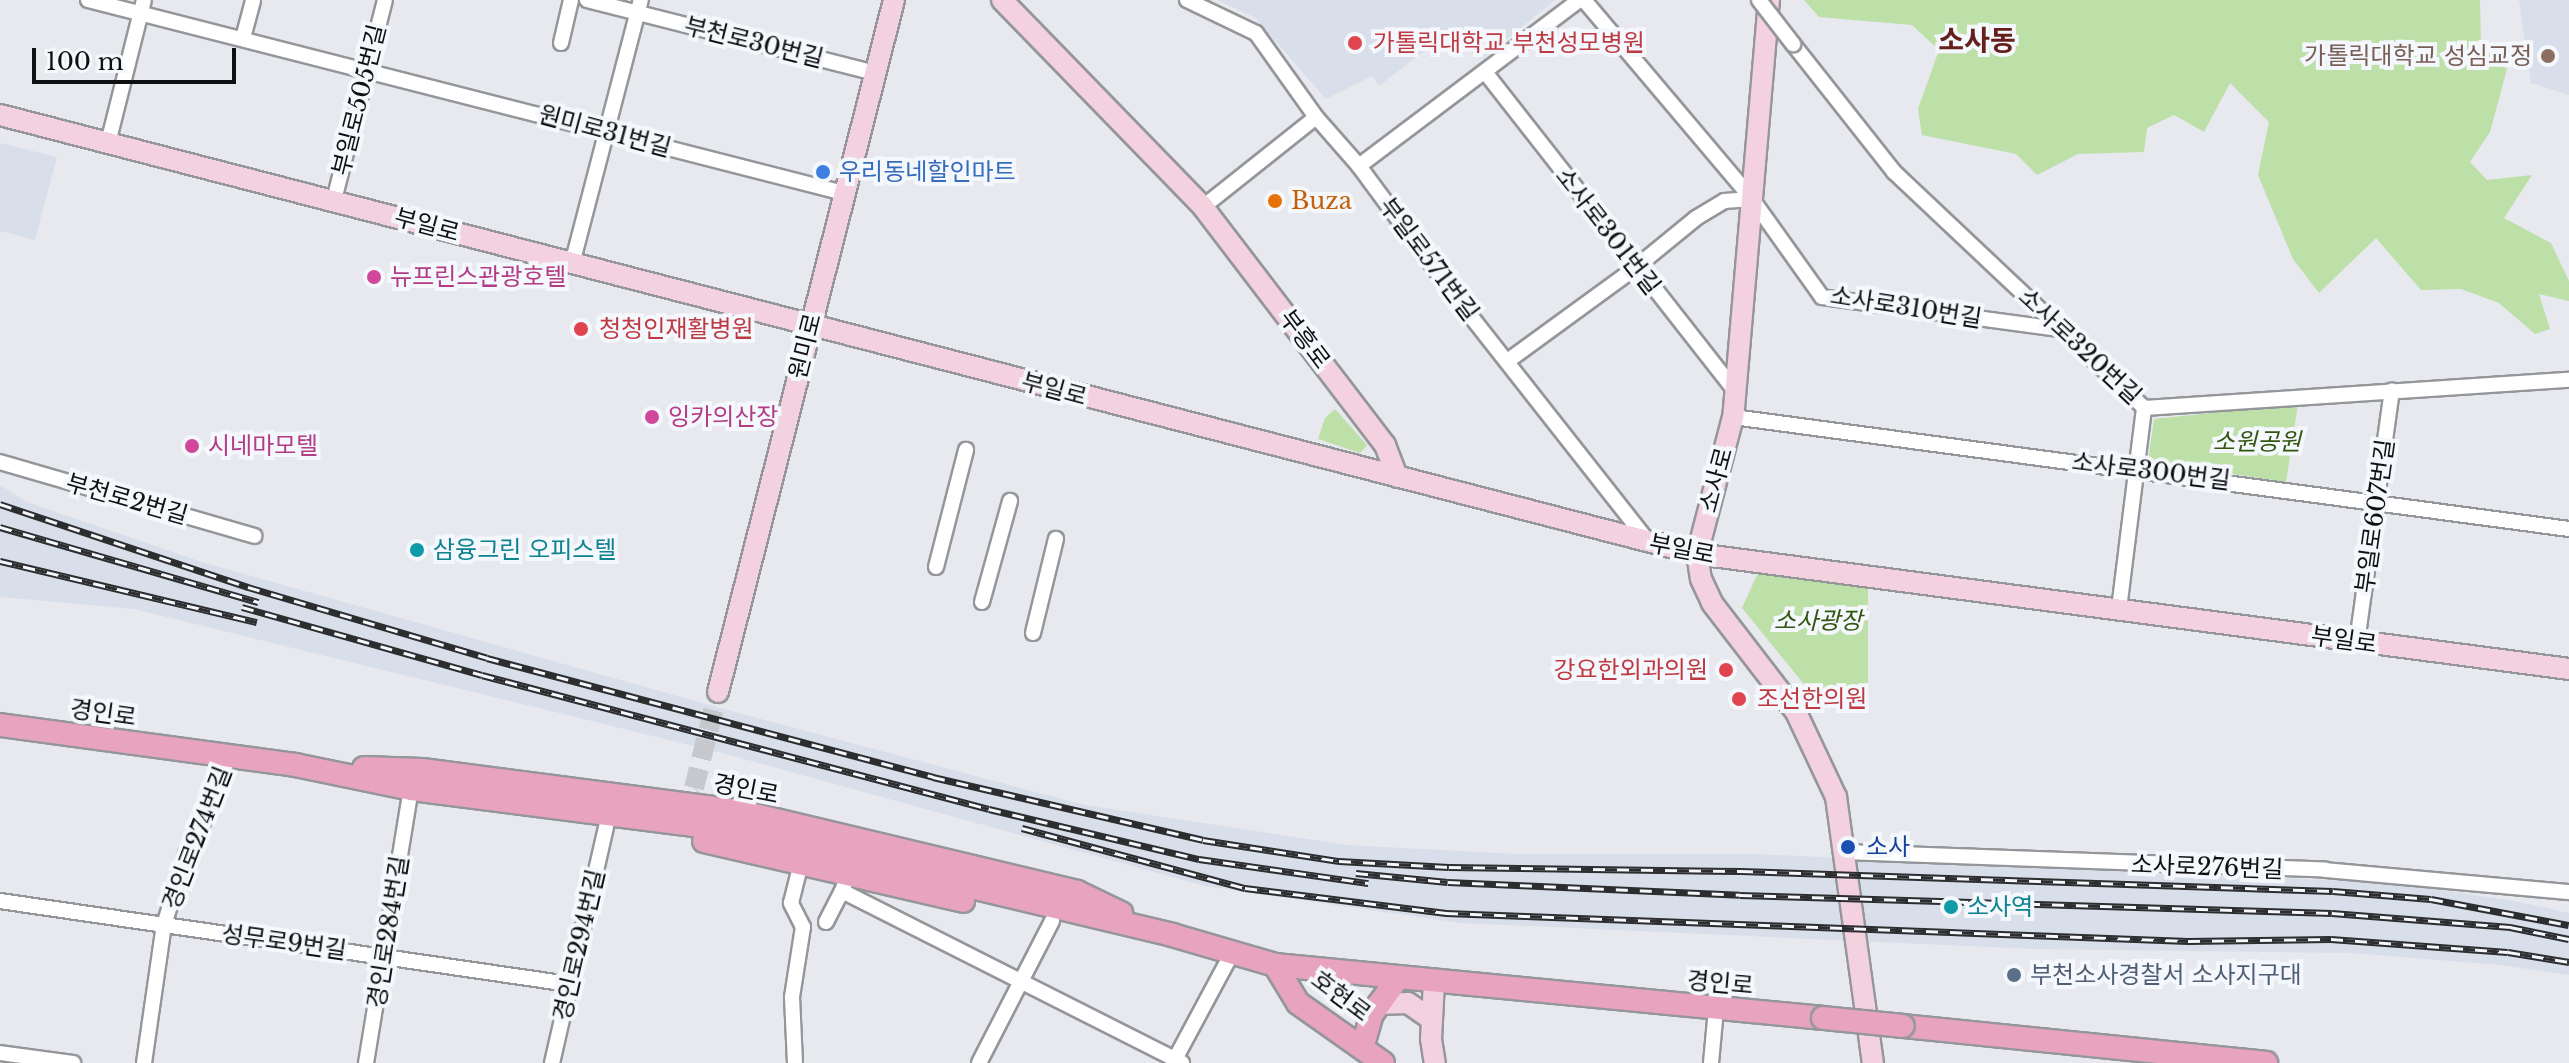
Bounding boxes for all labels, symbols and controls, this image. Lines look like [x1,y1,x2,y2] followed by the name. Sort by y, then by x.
[681,11,827,73] street label: 부천로30번길
[326,21,392,179] street label: 부일로505번길
[1938,24,2016,58] district label: 소사동
[1373,29,1645,57] place label: 가톨릭대학교 부천성모병원
[36,32,240,82] scale bar
[1344,32,1366,54] marker: 가톨릭대학교 부천성모병원
[2304,42,2532,70] place label: 가톨릭대학교 성심교정
[46,47,124,76] text: 100 m
[2539,47,2557,65] marker: 가톨릭대학교 성심교정
[536,100,674,162] street label: 원미로31번길
[839,158,1016,186] place label: 우리동네할인마트
[1550,162,1666,300] street label: 소사로301번길
[814,163,832,181] marker: 우리동네할인마트
[1291,187,1352,215] place label: Buza
[1266,192,1284,210] marker: Buza
[1373,192,1485,326] street label: 부일로571번길
[391,203,463,247] street label: 부일로
[390,263,567,291] place label: 뉴프린스관광호텔
[365,268,383,286] marker: 뉴프린스관광호텔
[1828,281,1984,333] street label: 소사로310번길
[2013,282,2147,410] street label: 소사로320번길
[1274,304,1336,374] street label: 부흥로
[783,310,827,382] street label: 원미로
[599,315,754,343] place label: 청청인재활병원
[570,318,592,340] marker: 청청인재활병원
[1018,367,1090,411] street label: 부일로
[668,403,778,431] place label: 잉카의산장
[643,408,661,426] marker: 잉카의산장
[2213,428,2301,456] park label: 소원공원
[208,432,318,460] place label: 시네마모텔
[183,437,201,455] marker: 시네마모텔
[2350,437,2400,595] street label: 부일로607번길
[1694,444,1738,516] street label: 소사로
[2070,447,2232,495] street label: 소사로300번길
[63,468,191,530] street label: 부천로2번길
[1647,529,1717,569] street label: 부일로
[433,536,617,564] place label: 삼융그린 오피스텔
[408,541,426,559] marker: 삼융그린 오피스텔
[1774,607,1862,635] park label: 소사광장
[2309,621,2379,659] street label: 부일로
[1553,656,1708,684] place label: 강요한외과의원
[1715,659,1737,681] marker: 강요한외과의원
[1757,685,1867,713] place label: 조선한의원
[1728,688,1750,710] marker: 조선한의원
[68,694,138,732] street label: 경인로
[157,762,237,914] street label: 경인로274번길
[711,769,781,809] street label: 경인로
[1866,833,1910,861] place label: 소사
[1837,836,1859,858] marker: 소사
[2130,850,2284,884] street label: 소사로276번길
[362,854,414,1010] street label: 경인로284번길
[548,866,610,1024] street label: 경인로294번길
[1967,893,2033,921] place label: 소사역
[1942,898,1960,916] marker: 소사역
[220,919,348,965] street label: 성무로9번길
[2030,961,2302,989] place label: 부천소사경찰서 소사지구대
[1306,965,1376,1027] street label: 호현로
[1686,966,1754,1000] street label: 경인로
[2005,966,2023,984] marker: 부천소사경찰서 소사지구대

